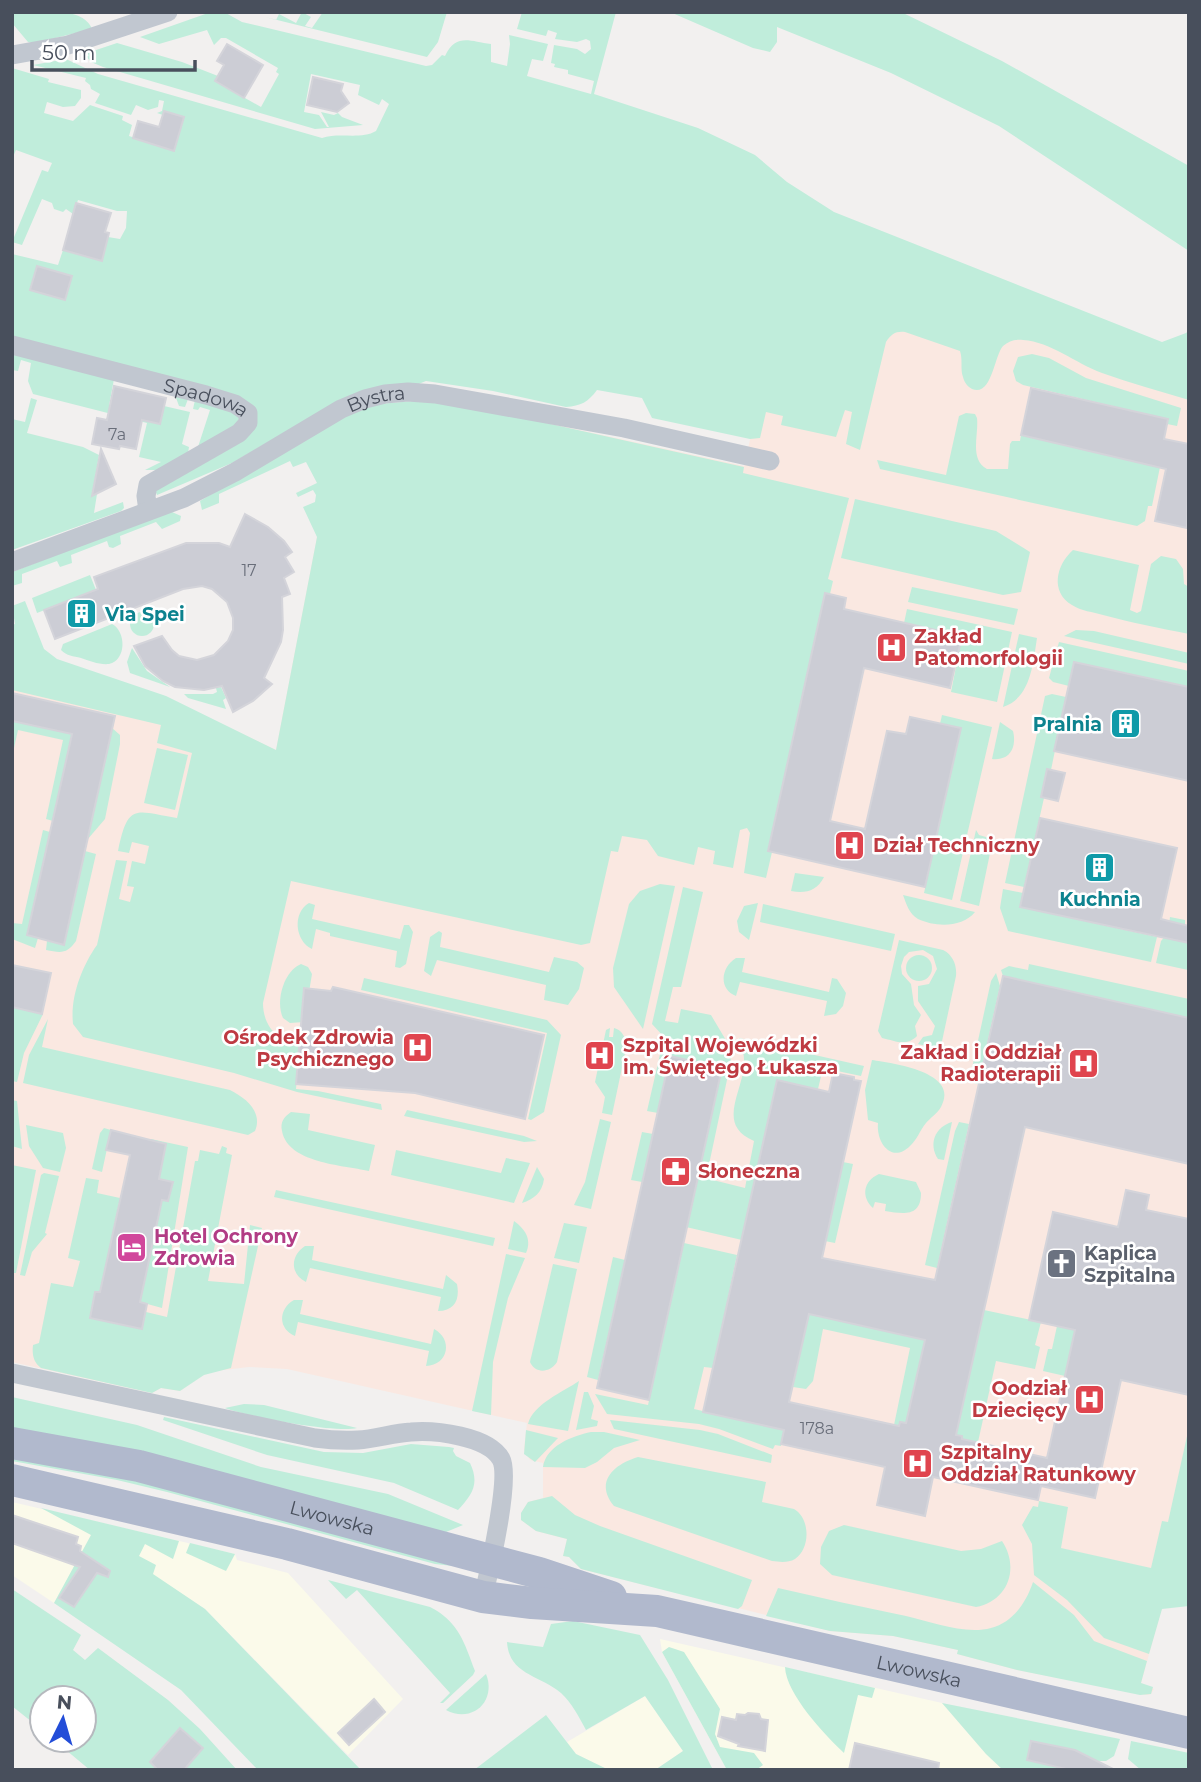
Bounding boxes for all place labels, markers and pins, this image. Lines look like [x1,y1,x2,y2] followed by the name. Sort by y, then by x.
[65,597,99,631] building icon: Via Spei
[104,603,185,626] place label: Via Spei
[914,625,1063,670] place label: Zakład Patomorfologii
[874,630,908,664] hospital icon: Zakład Patomorfologii
[1108,707,1142,741] building icon: Pralnia
[1033,713,1102,736] place label: Pralnia
[833,828,867,862] hospital icon: Dział Techniczny
[873,834,1040,857] place label: Dział Techniczny
[1083,851,1117,885] building icon: Kuchnia
[1059,888,1141,911] place label: Kuchnia
[223,1026,394,1071] place label: Ośrodek Zdrowia Psychicznego
[400,1031,434,1065] hospital icon: Ośrodek Zdrowia Psychicznego
[623,1034,838,1079] place label: Szpital Wojewódzki im. Świętego Łukasza
[583,1039,617,1073] hospital icon: Szpital Wojewódzki im. Świętego Łukasza
[900,1041,1062,1086] place label: Zakład i Oddział Radioterapii
[1067,1046,1101,1080] hospital icon: Zakład i Oddział Radioterapii
[658,1154,692,1188] pharmacy icon: Słoneczna
[698,1160,800,1183] place label: Słoneczna
[154,1225,299,1270] place label: Hotel Ochrony Zdrowia
[114,1230,148,1264] hotel icon: Hotel Ochrony Zdrowia
[1084,1242,1176,1287] place label: Kaplica Szpitalna
[1044,1247,1078,1281] church icon: Kaplica Szpitalna
[972,1377,1068,1422] place label: Oodział Dziecięcy
[1073,1382,1107,1416] hospital icon: Oodział Dziecięcy
[941,1441,1136,1486] place label: Szpitalny Oddział Ratunkowy
[901,1446,935,1480] hospital icon: Szpitalny Oddział Ratunkowy

